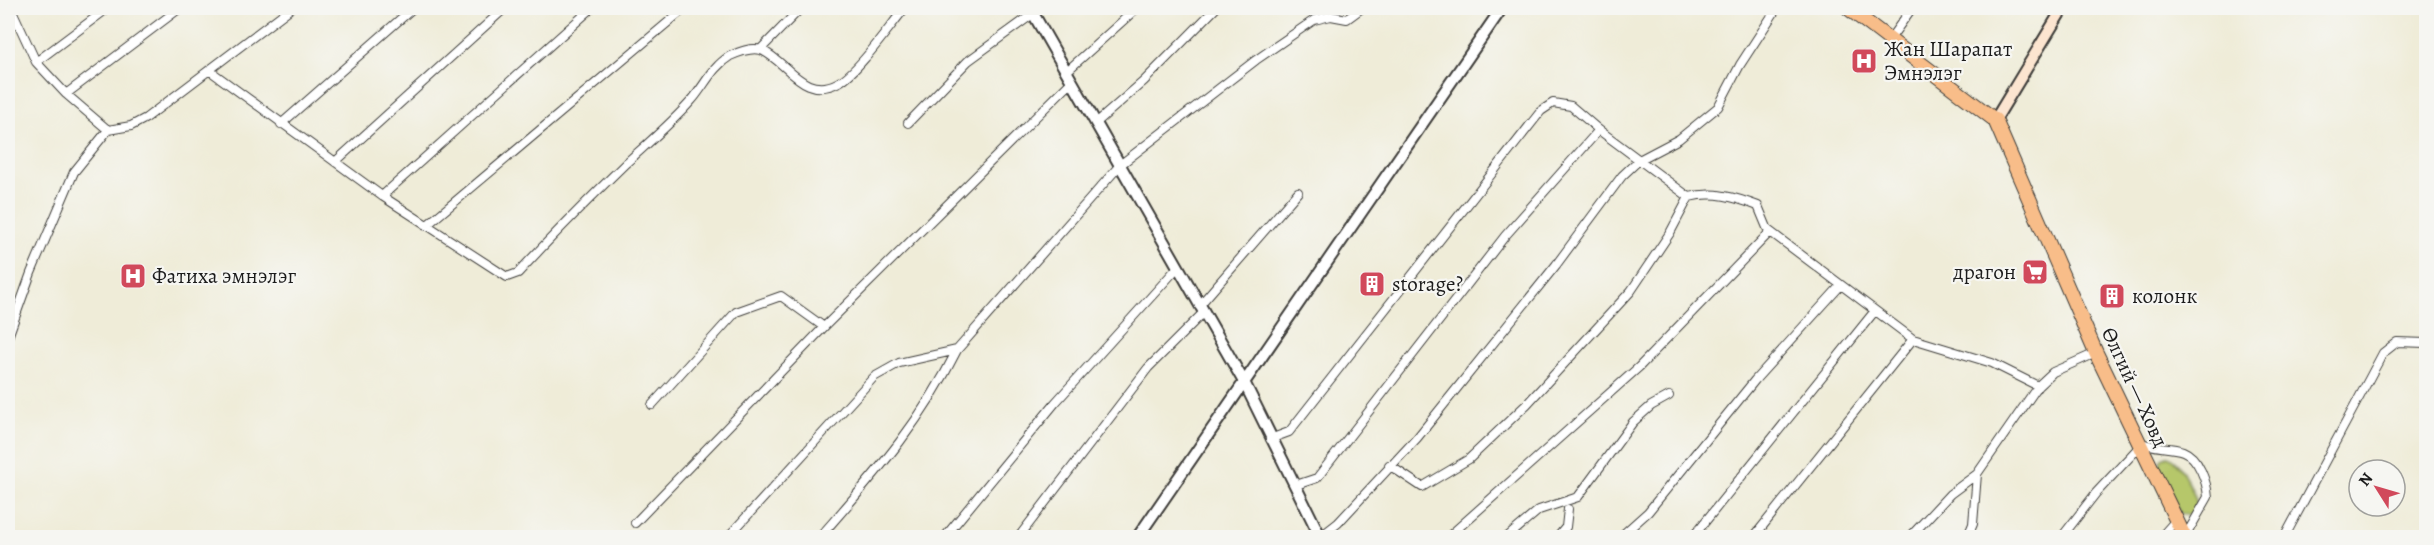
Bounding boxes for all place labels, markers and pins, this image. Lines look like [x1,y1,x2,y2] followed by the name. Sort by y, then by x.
[1884,35,2012,87] place label: Жан Шарапат Эмнэлэг
[1849,46,1879,76] hospital icon: Жан Шарапат Эмнэлэг
[2020,257,2050,287] supermarket icon: драгон
[1952,258,2016,286] place label: драгон
[118,261,148,291] hospital icon: Фатиха эмнэлэг
[152,262,296,290] place label: Фатиха эмнэлэг
[1357,269,1387,299] building icon: storage?
[1392,270,1463,298] place label: storage?
[2097,281,2127,311] building icon: колонк
[2132,282,2197,310] place label: колонк

